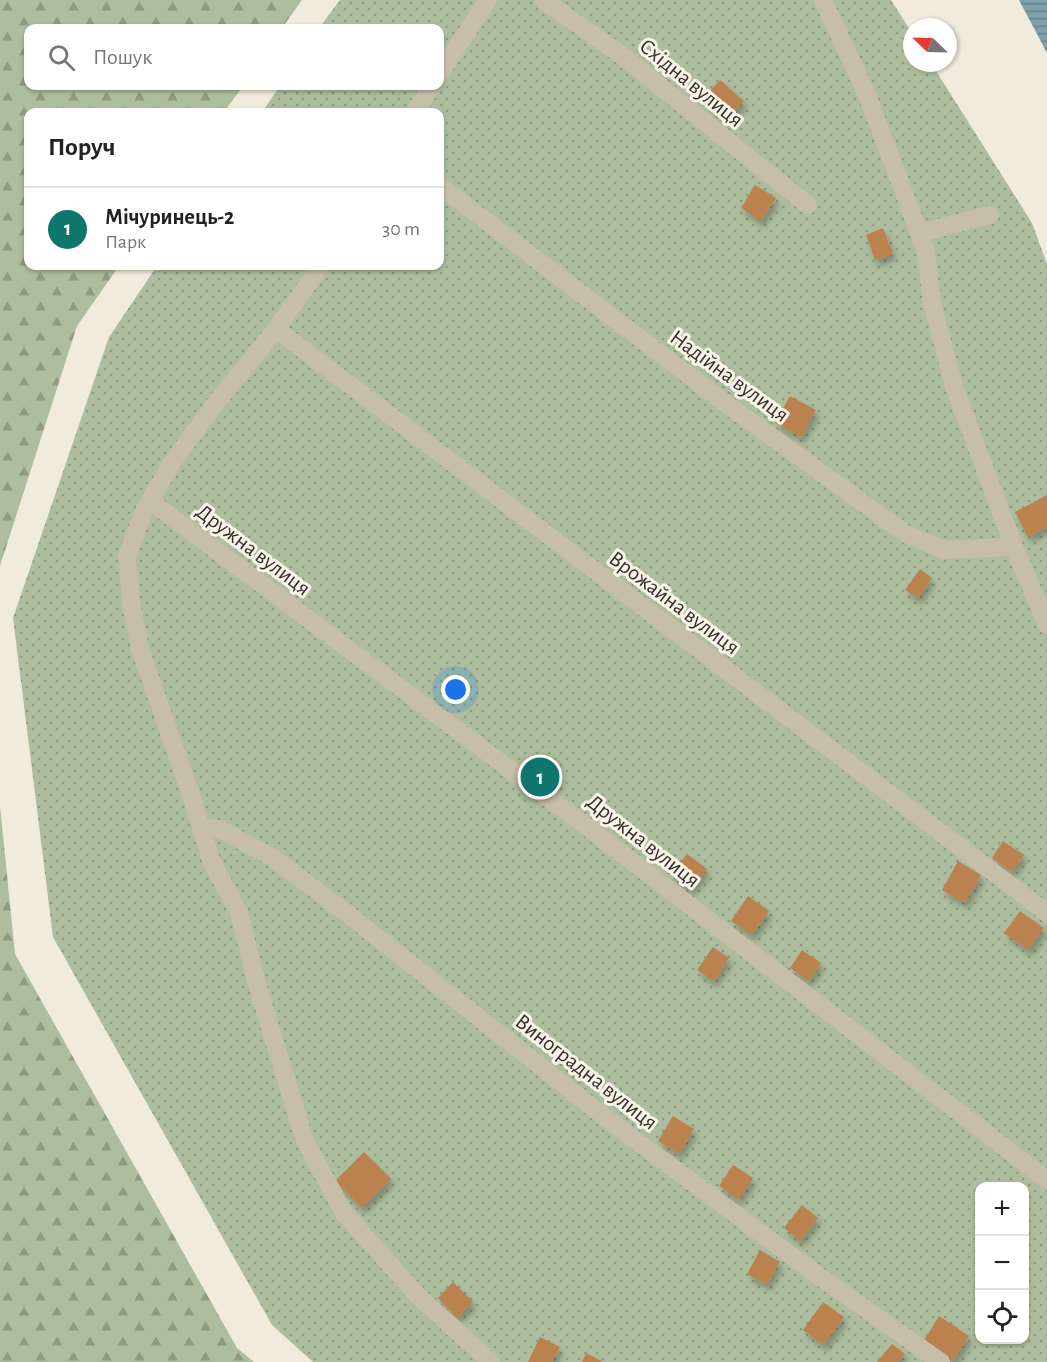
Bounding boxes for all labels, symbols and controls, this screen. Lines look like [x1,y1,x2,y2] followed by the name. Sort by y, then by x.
[903,18,957,72] north arrow
[24,24,444,90] search box
[635,34,747,131] street label: Східна вулиця
[45,41,78,74] icon: search
[93,46,152,68] text: Пошук
[48,134,115,160] text: Поруч
[105,206,234,228] text: Мічуринець-2
[64,219,71,239] text: 1
[382,219,420,239] text: 30 m
[105,232,146,252] text: Парк
[666,326,793,426] street label: Надійна вулиця
[192,500,315,600] street label: Дружна вулиця
[605,547,744,659] street label: Врожайна вулиця
[441,675,470,704] your location
[520,754,560,800] pin: 1
[583,790,704,892] street label: Дружна вулиця
[511,1010,662,1134] street label: Виноградна вулиця
[975,1182,1029,1344] map controls
[975,1182,1029,1236] button: +
[975,1236,1029,1290] button: −
[975,1290,1029,1344] button: locate

